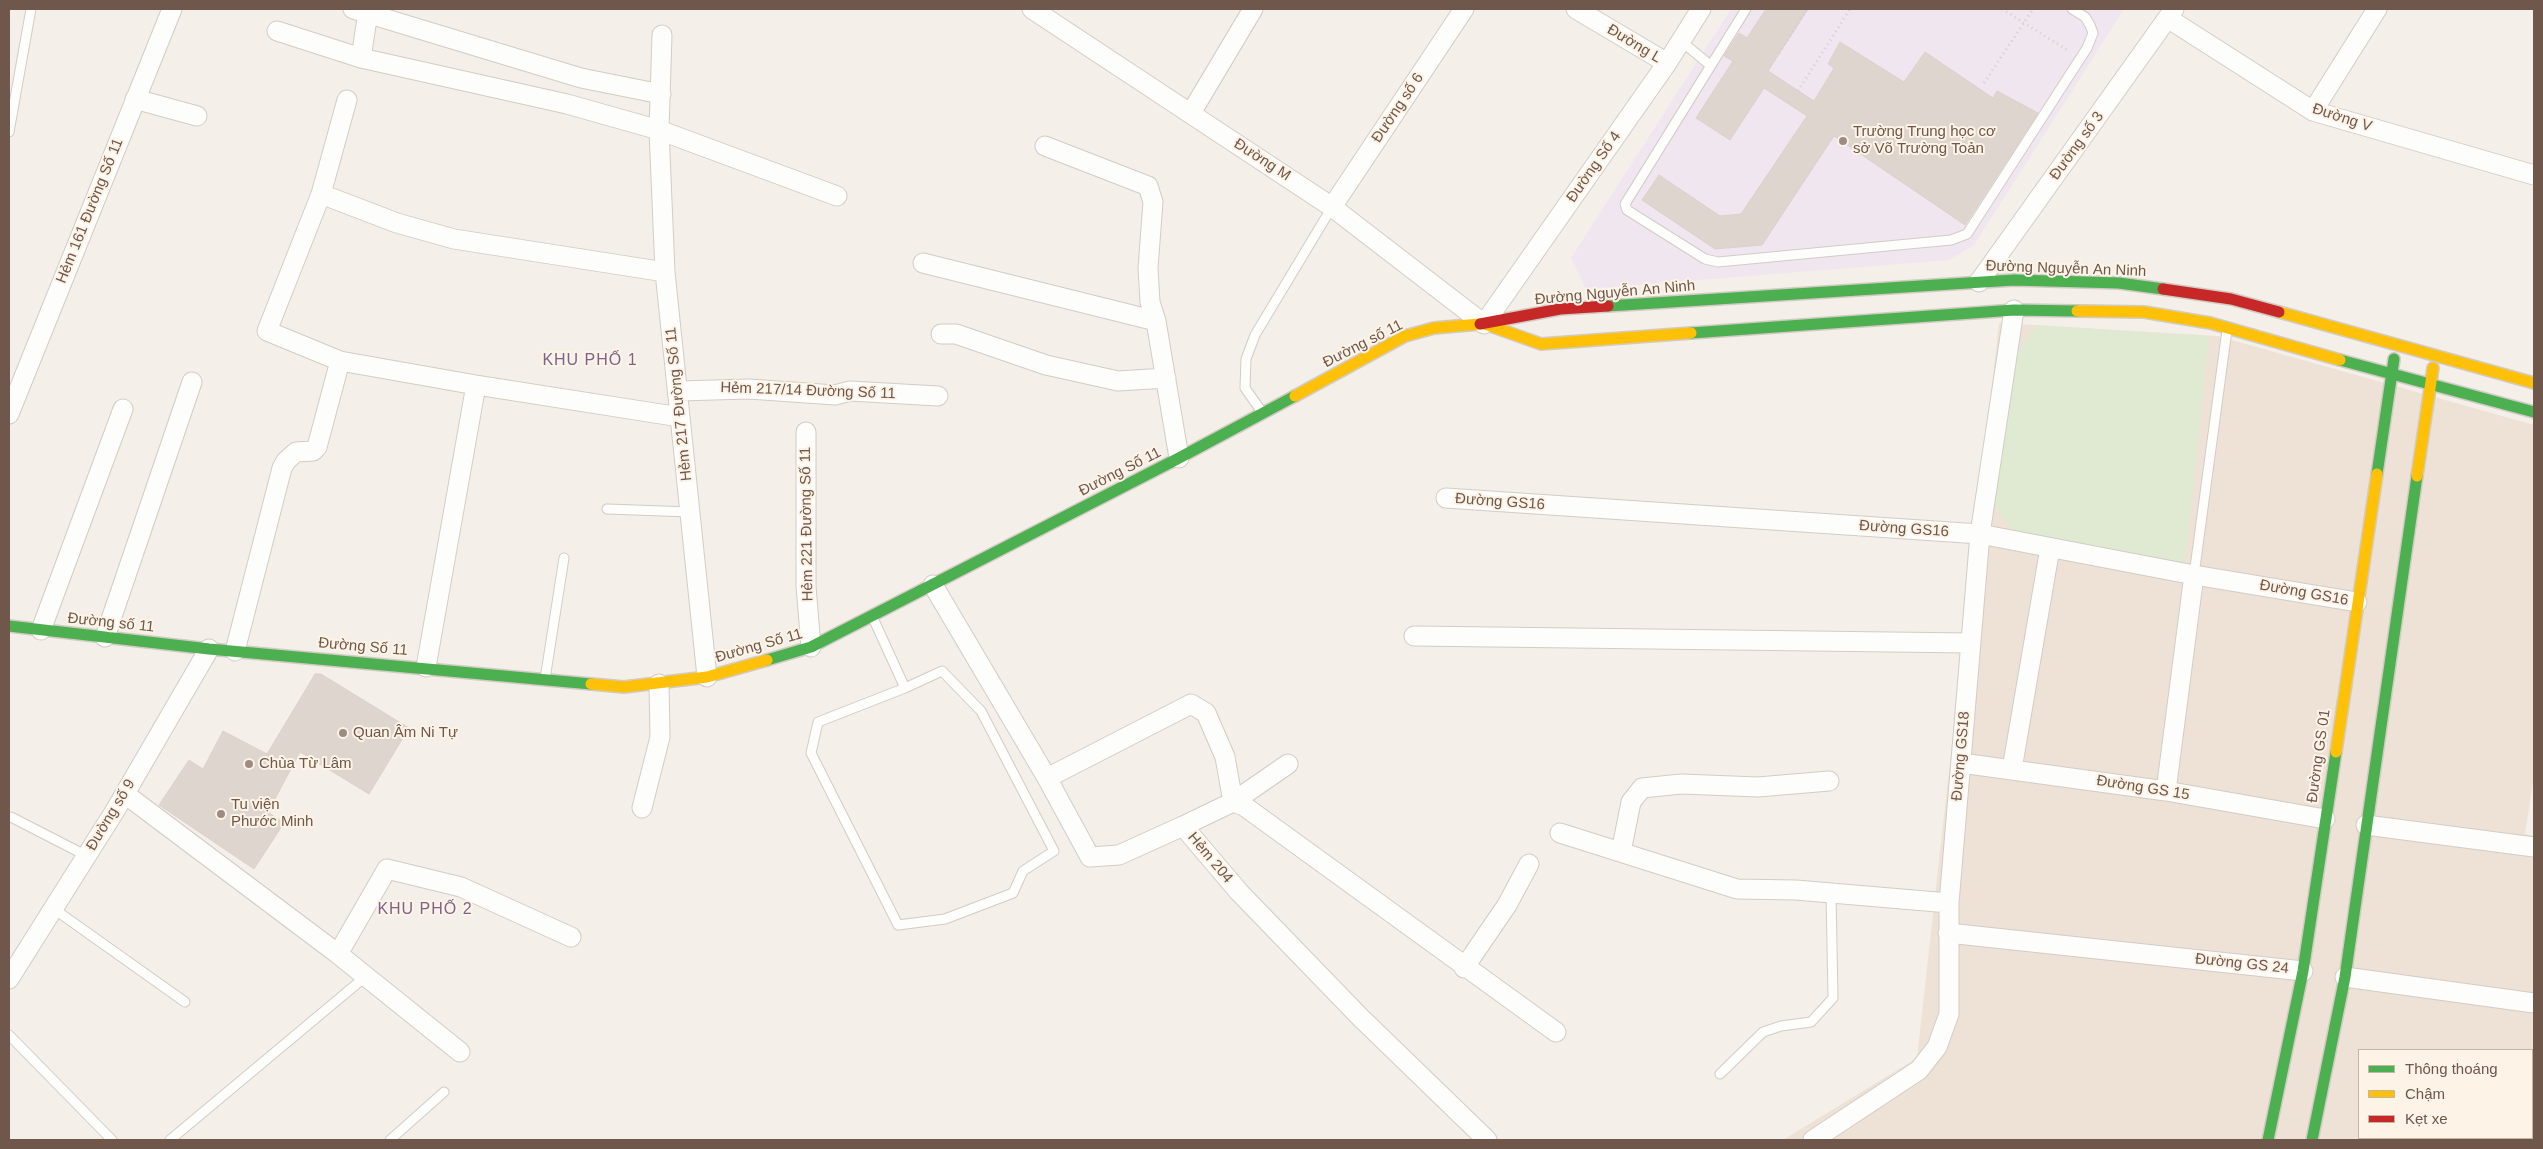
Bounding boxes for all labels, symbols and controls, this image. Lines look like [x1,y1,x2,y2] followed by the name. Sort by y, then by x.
[1604,21,1664,67] street label: Đường L
[1368,70,1428,146] street label: Đường số 6
[2310,100,2374,136] street label: Đường V
[2046,108,2108,184] street label: Đường số 3
[1853,123,1996,158] place label: Trường Trung học cơ sở Võ Trường Toản
[1563,128,1625,206] street label: Đường Số 4
[1230,135,1294,185] street label: Đường M
[1837,135,1849,147] marker: Trường Trung học cơ sở Võ Trường Toản
[53,136,127,286] street label: Hẻm 161 Đường Số 11
[1985,257,2147,281] street label: Đường Nguyễn An Ninh
[1534,277,1696,309] street label: Đường Nguyễn An Ninh
[1320,316,1406,372] street label: Đường số 11
[662,326,696,482] street label: Hẻm 217 Đường Số 11
[541,351,639,371] district label: KHU PHỐ 1
[720,379,896,403] street label: Hẻm 217/14 Đường Số 11
[1076,444,1164,500] street label: Đường Số 11
[797,447,817,601] street label: Hẻm 221 Đường Số 11
[1455,490,1545,514] street label: Đường GS16
[1859,517,1949,541] street label: Đường GS16
[2258,576,2350,610] street label: Đường GS16
[67,609,155,637] street label: Đường số 11
[713,625,805,667] street label: Đường Số 11
[318,634,408,660] street label: Đường Số 11
[2304,708,2334,804] street label: Đường GS 01
[1948,710,1974,802] street label: Đường GS18
[353,724,458,742] place label: Quan Âm Ni Tự
[337,727,349,739] marker: Quan Âm Ni Tự
[259,755,352,773] place label: Chùa Từ Lâm
[243,758,255,770] marker: Chùa Từ Lâm
[2095,772,2191,804] street label: Đường GS 15
[83,776,139,854] street label: Đường số 9
[231,796,313,831] place label: Tu viện Phước Minh
[215,808,227,820] marker: Tu viện Phước Minh
[1184,829,1236,887] street label: Hẻm 204
[376,900,474,920] district label: KHU PHỐ 2
[2194,950,2290,978] street label: Đường GS 24
[2358,1049,2533,1139] legend
[2405,1060,2498,1077] text: Thông thoáng
[2405,1085,2445,1102] text: Chậm
[2405,1110,2448,1127] text: Kẹt xe

